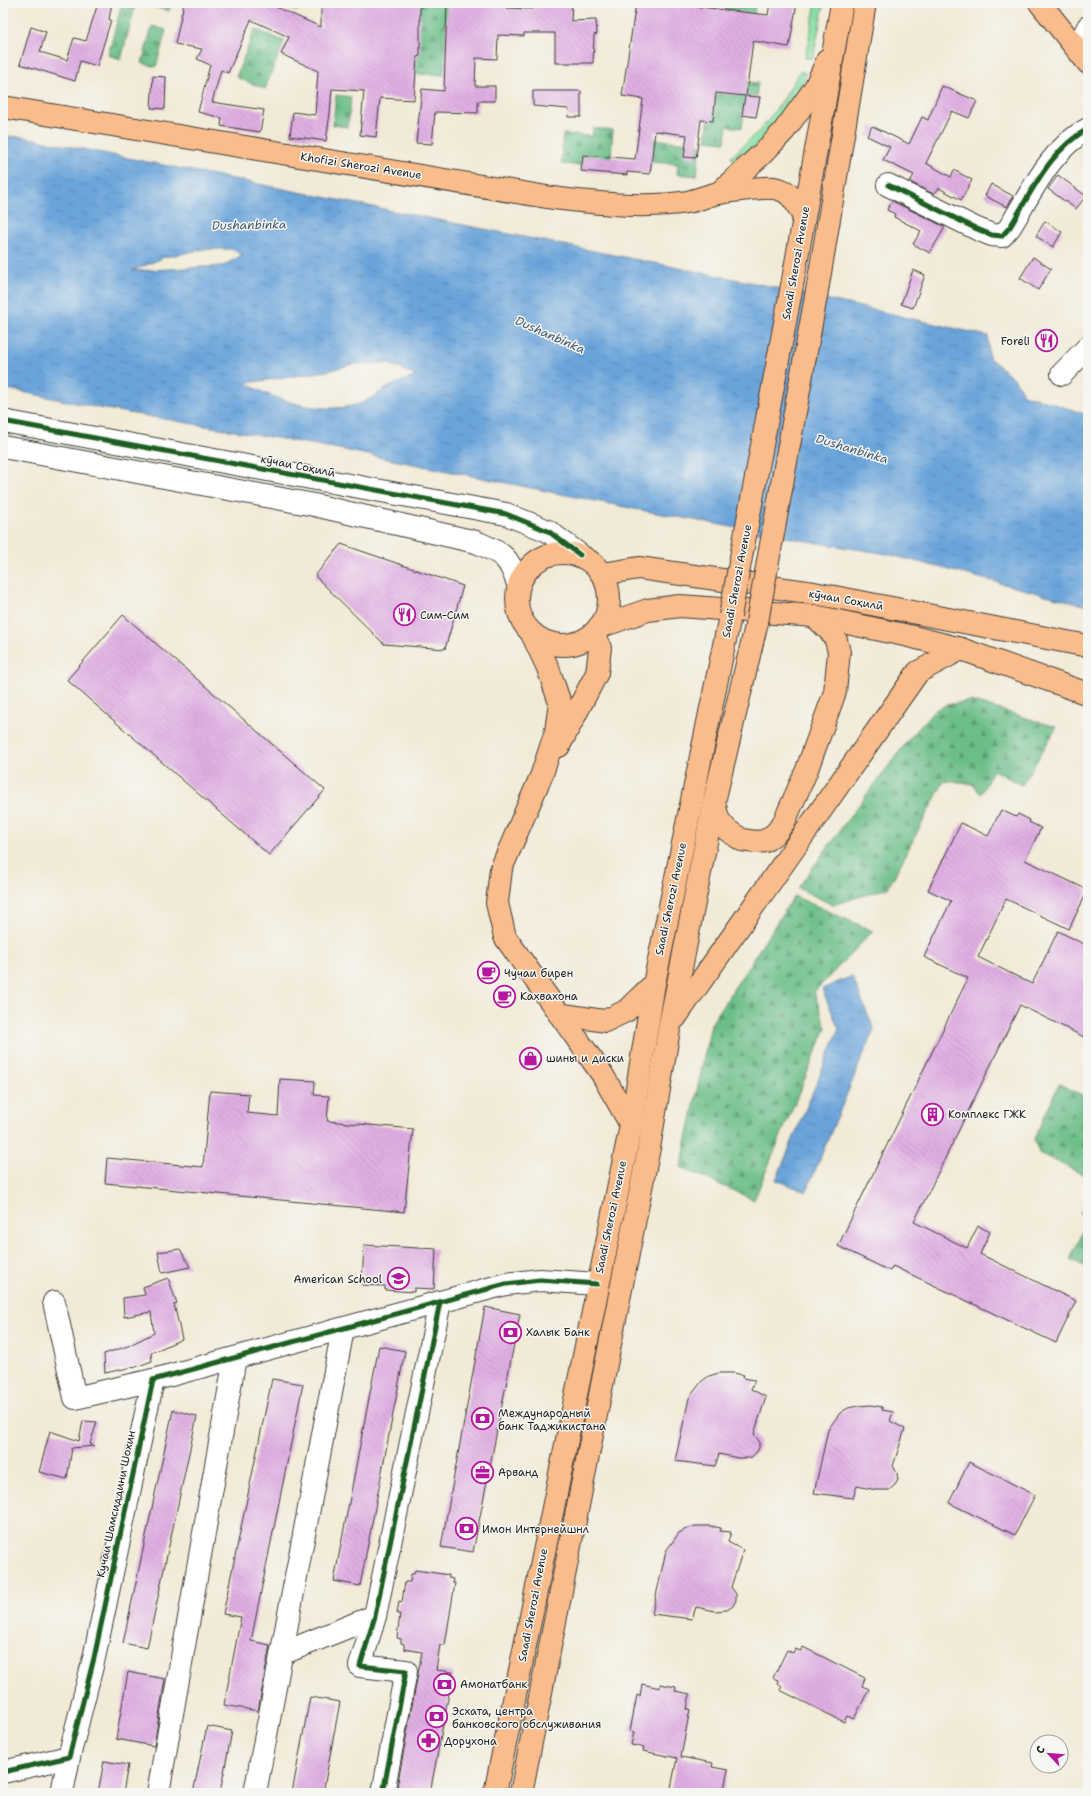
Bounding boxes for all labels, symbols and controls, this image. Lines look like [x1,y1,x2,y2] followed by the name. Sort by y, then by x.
[299,149,423,183] street label: Khofizi Sherozi Avenue
[779,205,813,321] street label: Saadi Sherozi Avenue
[212,216,286,234] water label: Dushanbinka
[513,312,587,358] water label: Dushanbinka
[1033,328,1059,354] restaurant icon: Foreli
[1001,334,1030,349] place label: Foreli
[814,430,890,468] water label: Dushanbinka
[260,451,336,481] street label: кӯчаи Соҳилӣ
[719,523,755,639] street label: Saadi Sherozi Avenue
[808,586,884,614] street label: кӯчаи Соҳилӣ
[392,602,418,628] restaurant icon: Сим-Сим
[420,608,469,623] place label: Сим-Сим
[652,841,690,957] street label: Saadi Sherozi Avenue
[475,960,501,986] cafe icon: Чучаи бирен
[504,966,573,981] place label: Чучаи бирен
[491,983,517,1009] cafe icon: Кахвахона
[520,989,578,1004] place label: Кахвахона
[518,1045,544,1071] shop icon: шины и диски
[546,1051,624,1066] place label: шины и диски
[920,1101,946,1127] building icon: Комплекс ГЖК
[948,1107,1026,1122] place label: Комплекс ГЖК
[592,1159,630,1275] street label: Saadi Sherozi Avenue
[385,1266,411,1292] school or university icon: American School
[294,1272,383,1287] place label: American School
[497,1319,523,1345] bank icon: Халык Банк
[526,1325,590,1340] place label: Халык Банк
[470,1406,496,1432] bank icon: Международный банк Таджикистана
[498,1406,606,1434] place label: Международный банк Таджикистана
[93,1429,139,1579] street label: Кучаи Шамсиддини Шохин
[469,1459,495,1485] office icon: Арванд
[498,1465,538,1480] place label: Арванд
[453,1516,479,1542] bank icon: Имон Интернейшнл
[482,1522,589,1537] place label: Имон Интернейшнл
[515,1547,551,1663] street label: Saadi Sherozi Avenue
[431,1671,457,1697] bank icon: Амонатбанк
[460,1677,528,1692] place label: Амонатбанк
[423,1704,449,1730] bank icon: Эсхата, центра банковского обслуживания
[452,1704,601,1732] place label: Эсхата, центра банковского обслуживания
[415,1728,441,1754] pharmacy icon: Дорухона
[444,1734,497,1749] place label: Дорухона
[1029,1734,1069,1774] north arrow
[1032,1743,1049,1756] text: С

